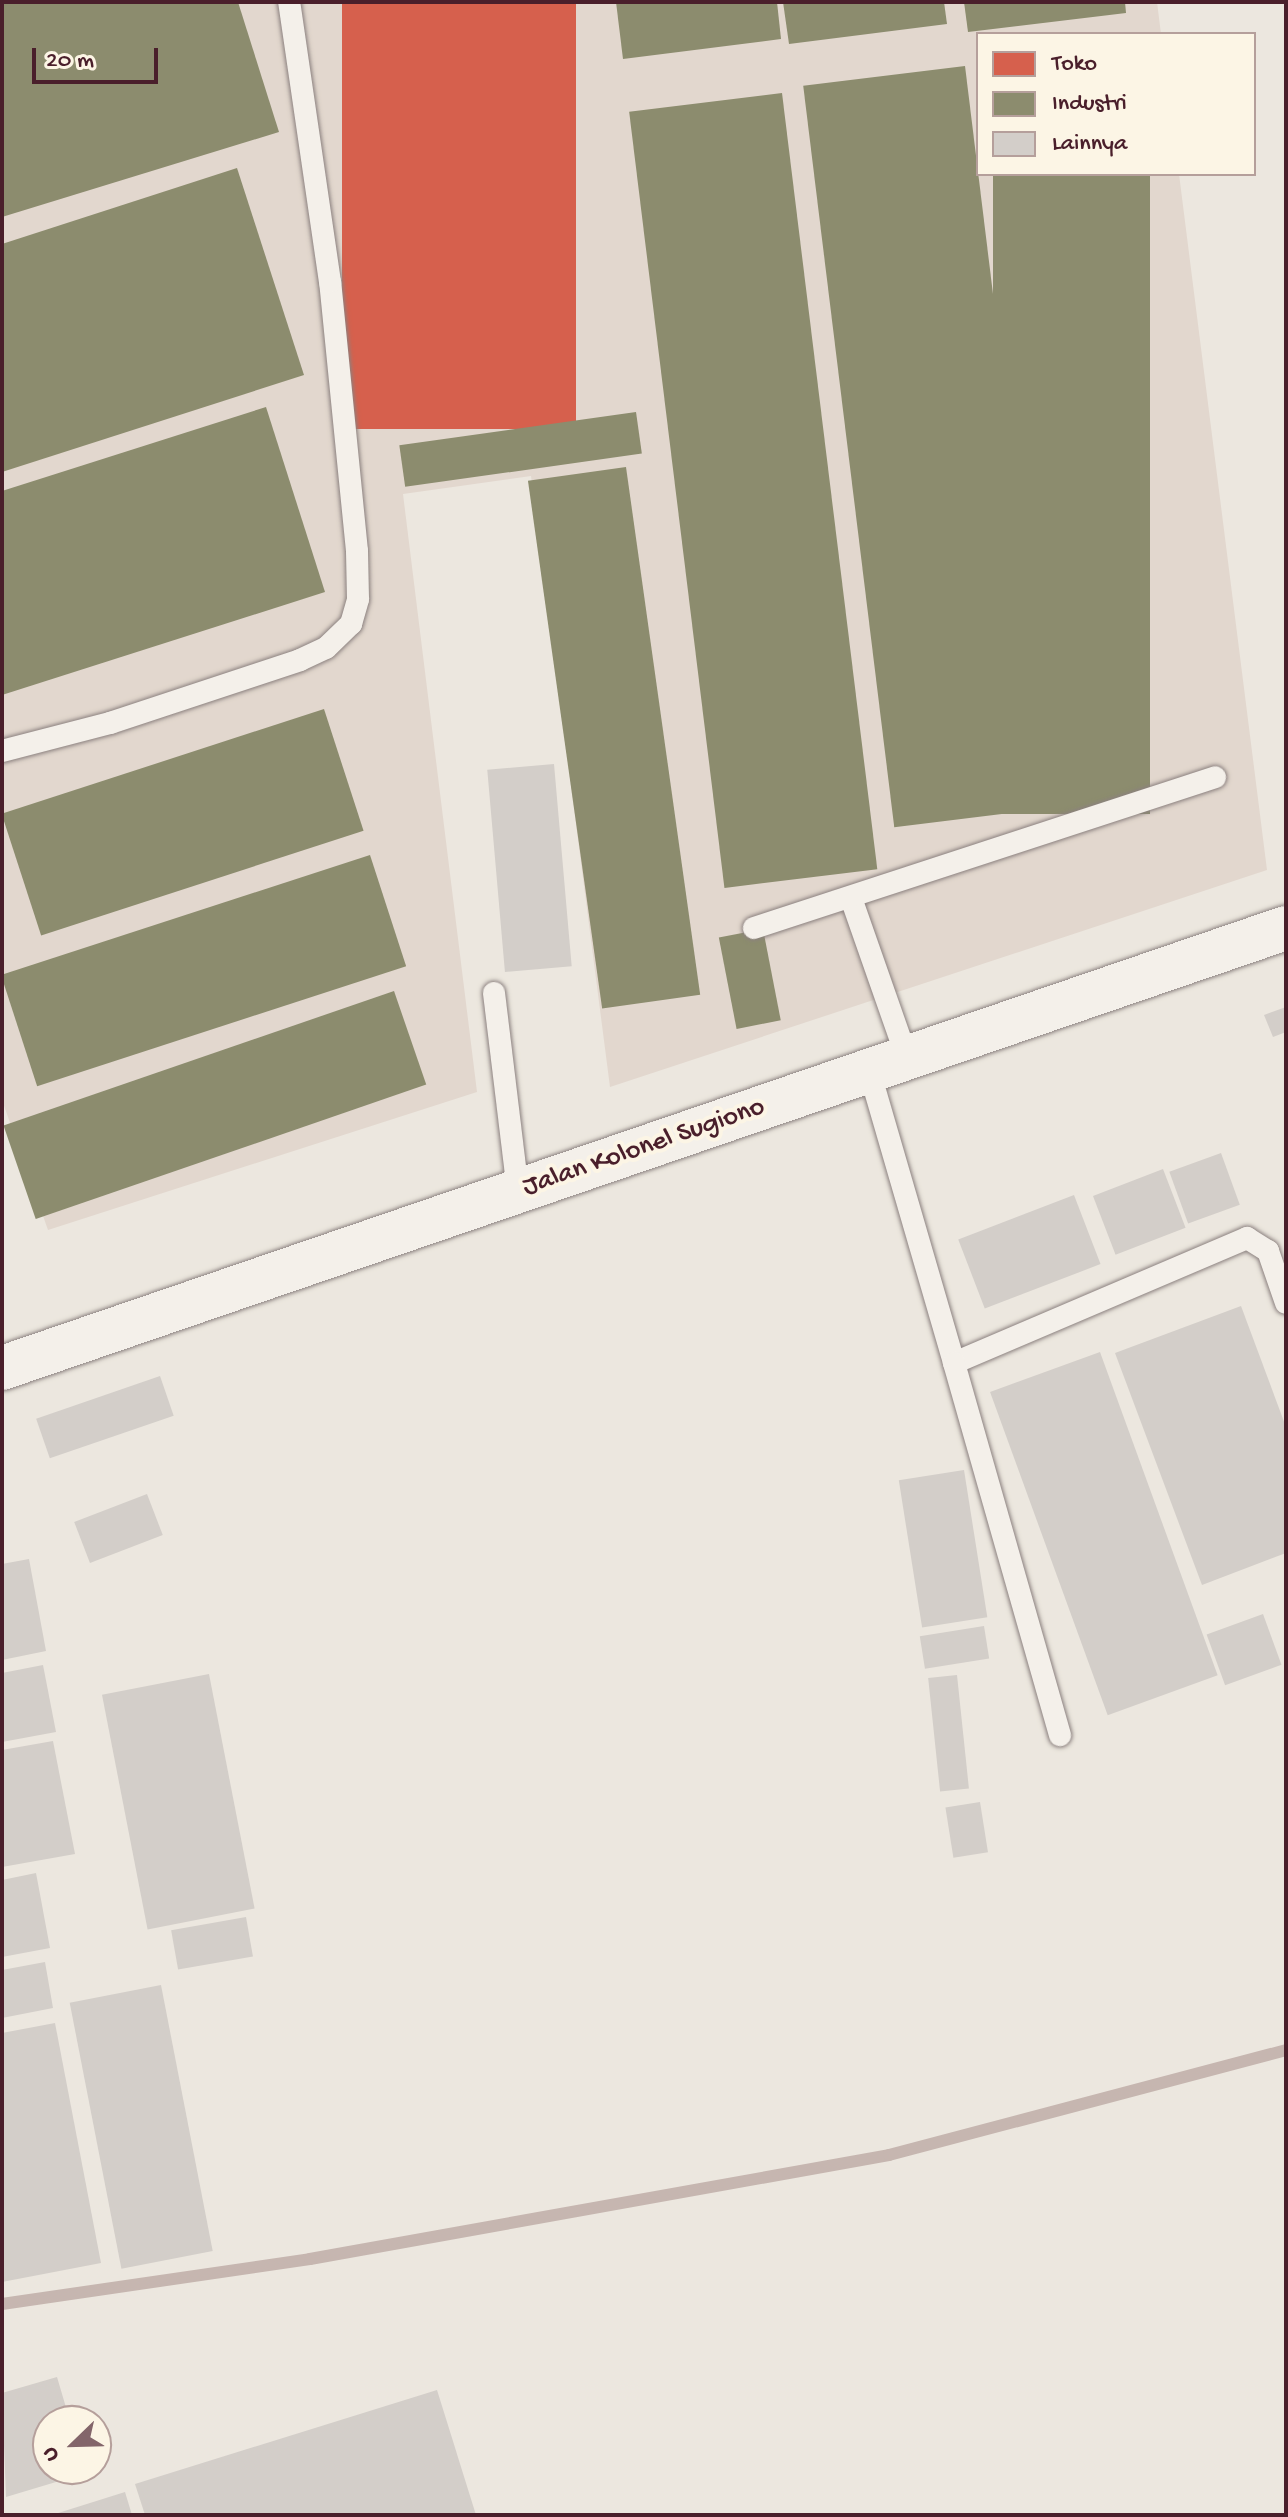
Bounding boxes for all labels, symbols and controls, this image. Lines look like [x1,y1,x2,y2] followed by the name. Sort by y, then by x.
[36,32,162,82] scale bar
[976,32,1256,176] legend
[46,47,94,76] text: 20 m
[1052,50,1097,79] text: Toko
[1052,90,1127,119] text: Industri
[1052,130,1127,159] text: Lainnya
[519,1091,769,1205] street label: Jalan Kolonel Sugiono
[32,2405,112,2485] north arrow
[37,2443,66,2465] text: U

